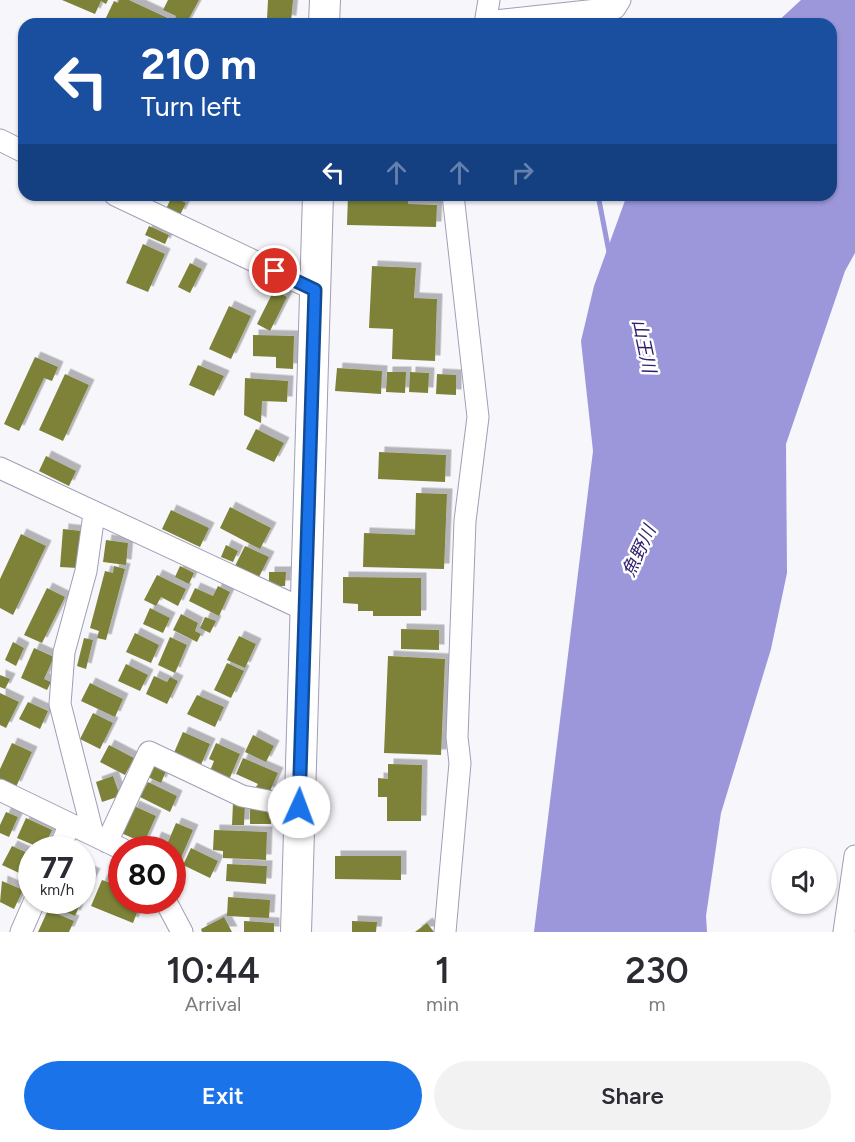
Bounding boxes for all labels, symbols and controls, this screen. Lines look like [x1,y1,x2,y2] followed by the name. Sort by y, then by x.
[141,39,257,90] text: 210 m
[42,42,120,120] icon: left
[141,90,241,123] text: Turn left
[317,156,350,189] icon: left
[380,156,413,189] icon: ahead
[443,156,476,189] icon: ahead
[506,156,539,189] icon: right
[249,245,300,296] pin
[258,254,291,287] icon: arrive
[628,317,661,377] water label: 山王川
[618,520,661,580] water label: 魚野川
[267,775,331,839] position arrow
[108,836,186,914] speed limit sign: 80
[771,848,837,914] map controls
[771,848,837,914] button: sound
[40,849,74,886] text: 77
[40,881,74,899] text: km/h
[166,949,260,992] text: 10:44
[435,949,450,992] text: 1
[625,949,689,992] text: 230
[185,992,241,1016] text: Arrival
[426,992,459,1016] text: min
[648,992,665,1016] text: m
[24,1061,422,1130] button: Exit
[434,1061,831,1130] button: Share

